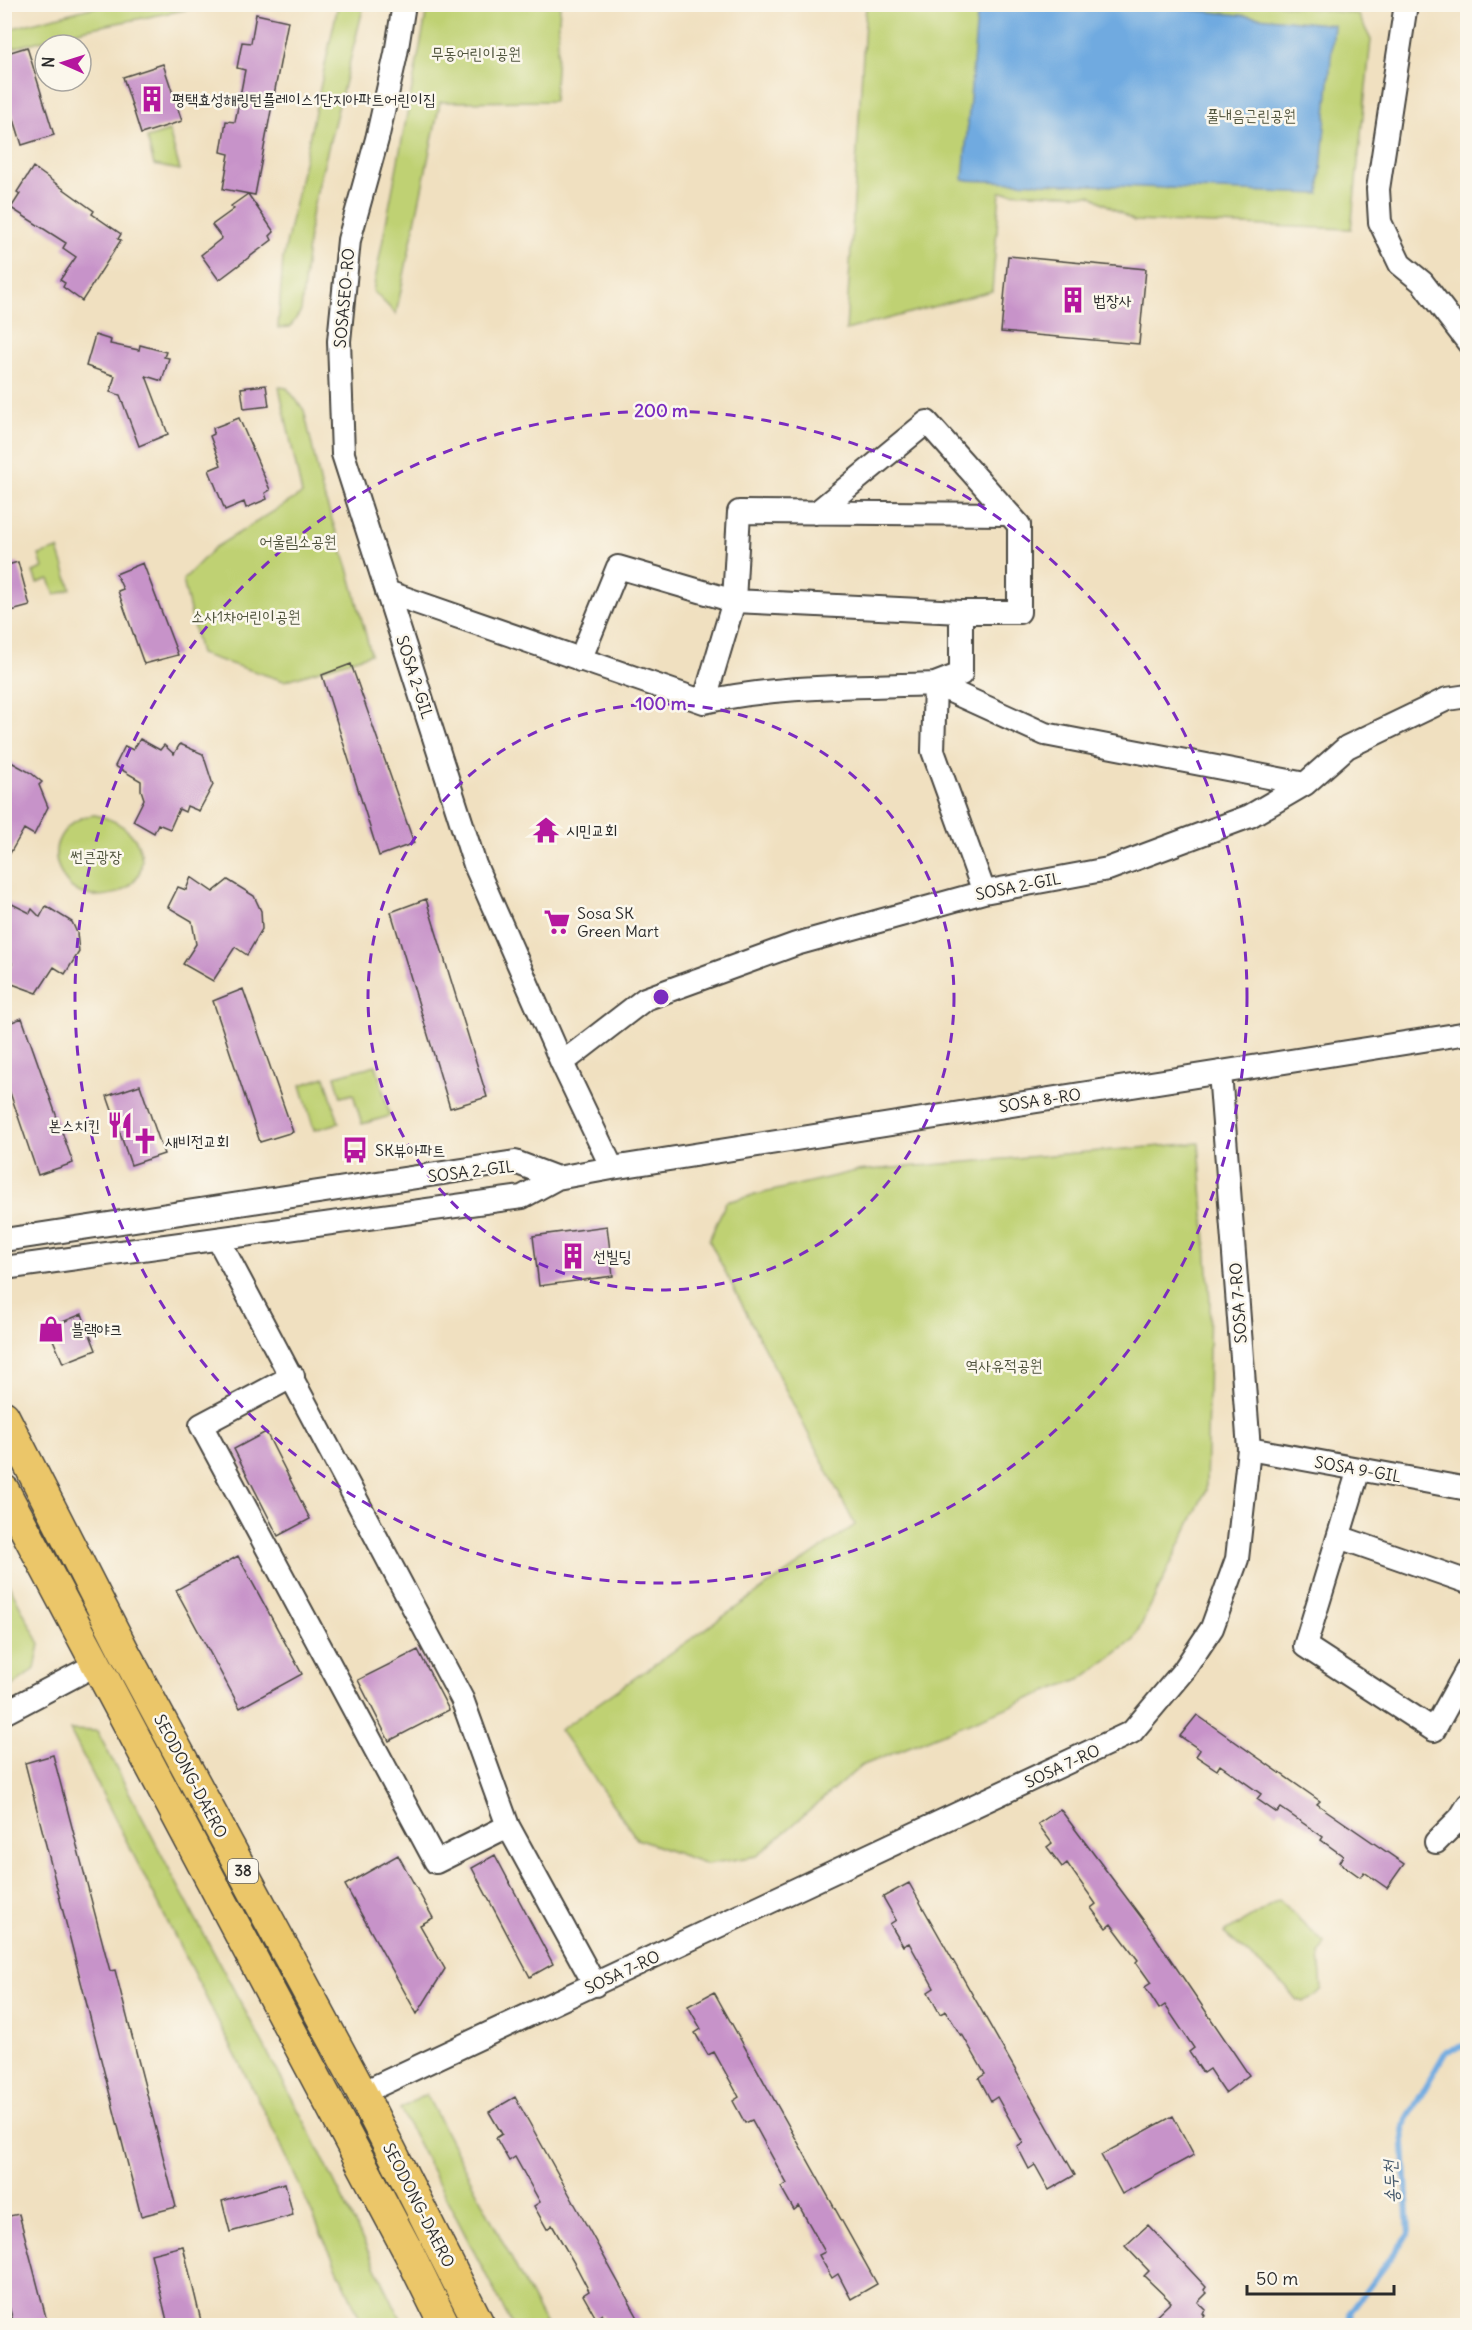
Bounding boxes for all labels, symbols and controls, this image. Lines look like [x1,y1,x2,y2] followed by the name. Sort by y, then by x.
[33,33,93,93] north arrow
[431,43,521,63] park label: 무동어린이공원
[38,56,58,68] text: N
[137,84,167,114] building icon: 평택효성해링턴플레이스1단지아파트어린이집
[172,89,436,109] place label: 평택효성해링턴플레이스1단지아파트어린이집
[1206,105,1296,125] park label: 풀내음근린공원
[330,247,358,349] street label: SOSASEO-RO
[1058,285,1088,315] building icon: 법장사
[1093,290,1132,310] place label: 법장사
[634,399,688,422] text: 200 m
[259,531,337,551] park label: 어울림소공원
[191,606,301,626] park label: 소사1차어린이공원
[392,633,438,722] street label: SOSA 2-GIL
[636,692,687,715] text: 100 m
[531,815,561,845] temple icon: 시민교회
[566,820,618,840] place label: 시민교회
[70,846,122,866] park label: 썬큰광장
[974,868,1063,904] street label: SOSA 2-GIL
[577,903,659,941] place label: Sosa SK Green Mart
[542,907,572,937] supermarket icon: Sosa SK Green Mart
[651,987,671,1007] centre of rings
[998,1084,1082,1116] street label: SOSA 8-RO
[105,1110,135,1140] restaurant icon: 본스치킨
[49,1115,100,1135] place label: 본스치킨
[130,1126,160,1156] church icon: 새비전교회
[165,1131,229,1151] place label: 새비전교회
[340,1135,370,1165] bus stop icon: SK뷰아파트
[375,1140,445,1160] place label: SK뷰아파트
[427,1156,515,1186] street label: SOSA 2-GIL
[558,1241,588,1271] building icon: 선빌딩
[593,1246,632,1266] place label: 선빌딩
[1225,1262,1251,1344] street label: SOSA 7-RO
[36,1314,66,1344] shop icon: 블랙야크
[71,1319,123,1339] place label: 블랙야크
[965,1355,1043,1375] park label: 역사유적공원
[1313,1452,1403,1486] street label: SOSA 9-GIL
[150,1711,232,1841] street label: SEODONG-DAERO
[1021,1740,1103,1792] street label: SOSA 7-RO
[228,1859,258,1883] road number: 38
[581,1946,663,1998] street label: SOSA 7-RO
[379,2139,459,2271] street label: SEODONG-DAERO
[1378,2158,1403,2204] water label: 송두천
[1247,2258,1394,2296] scale bar
[1256,2267,1298,2290] text: 50 m

